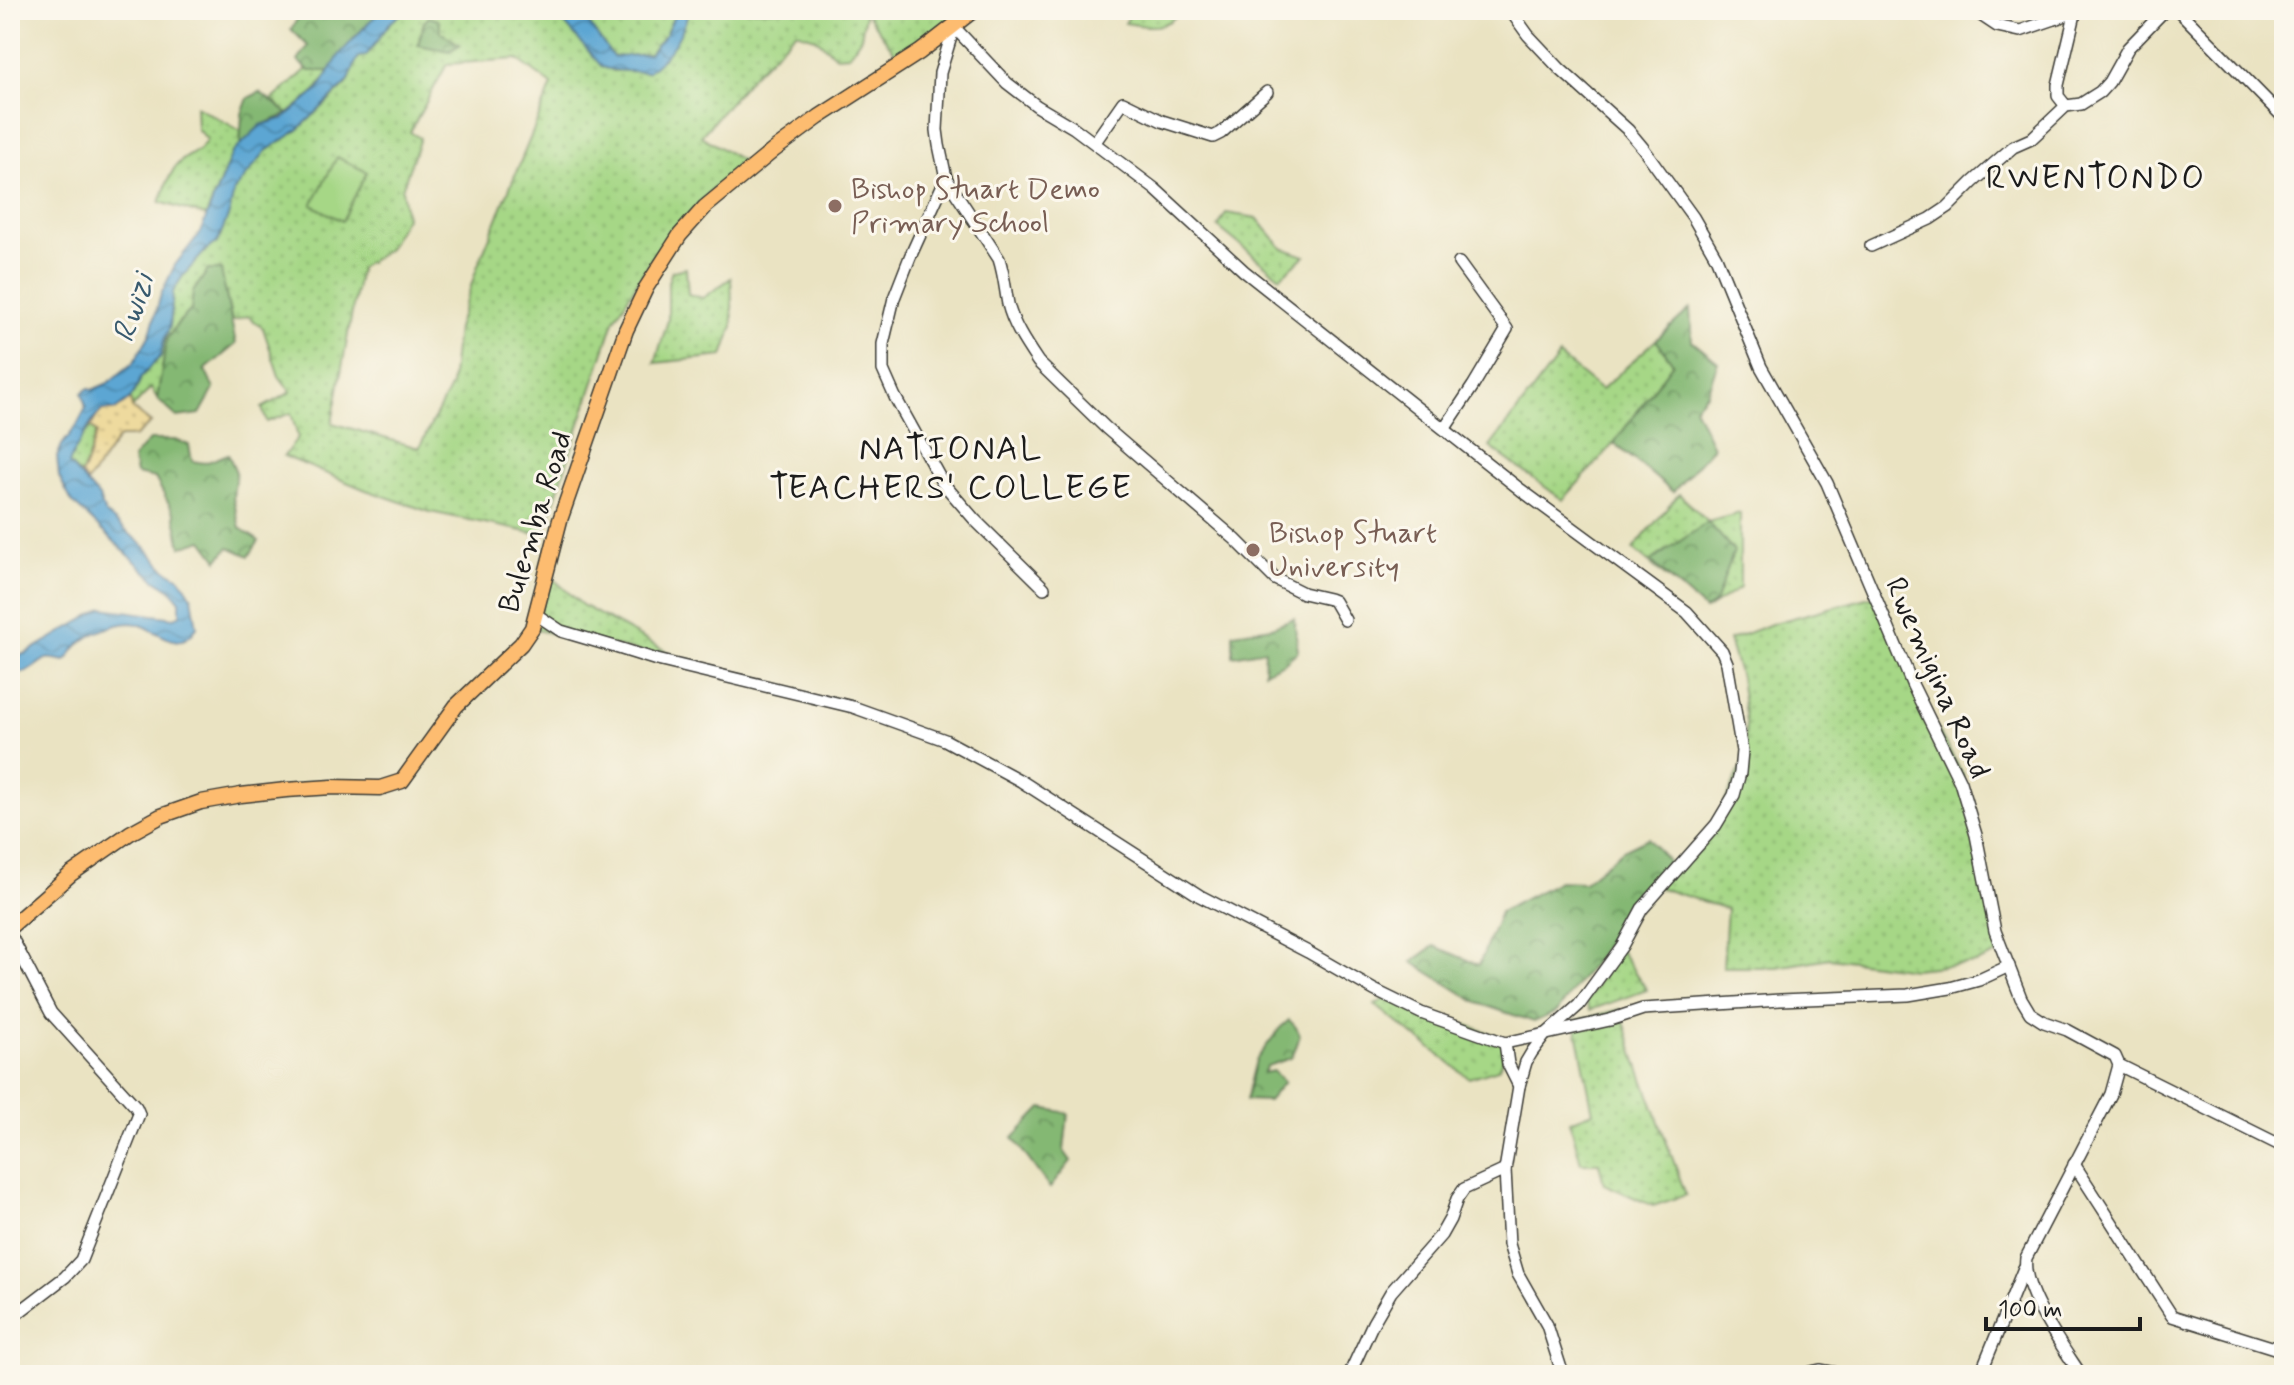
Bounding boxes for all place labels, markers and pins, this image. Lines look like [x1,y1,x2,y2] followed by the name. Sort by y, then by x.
[851,170,1100,243] place label: Bishop Stuart Demo Primary School
[826,197,844,215] marker: Bishop Stuart Demo Primary School
[1269,514,1437,587] place label: Bishop Stuart University
[1244,541,1262,559] marker: Bishop Stuart University

